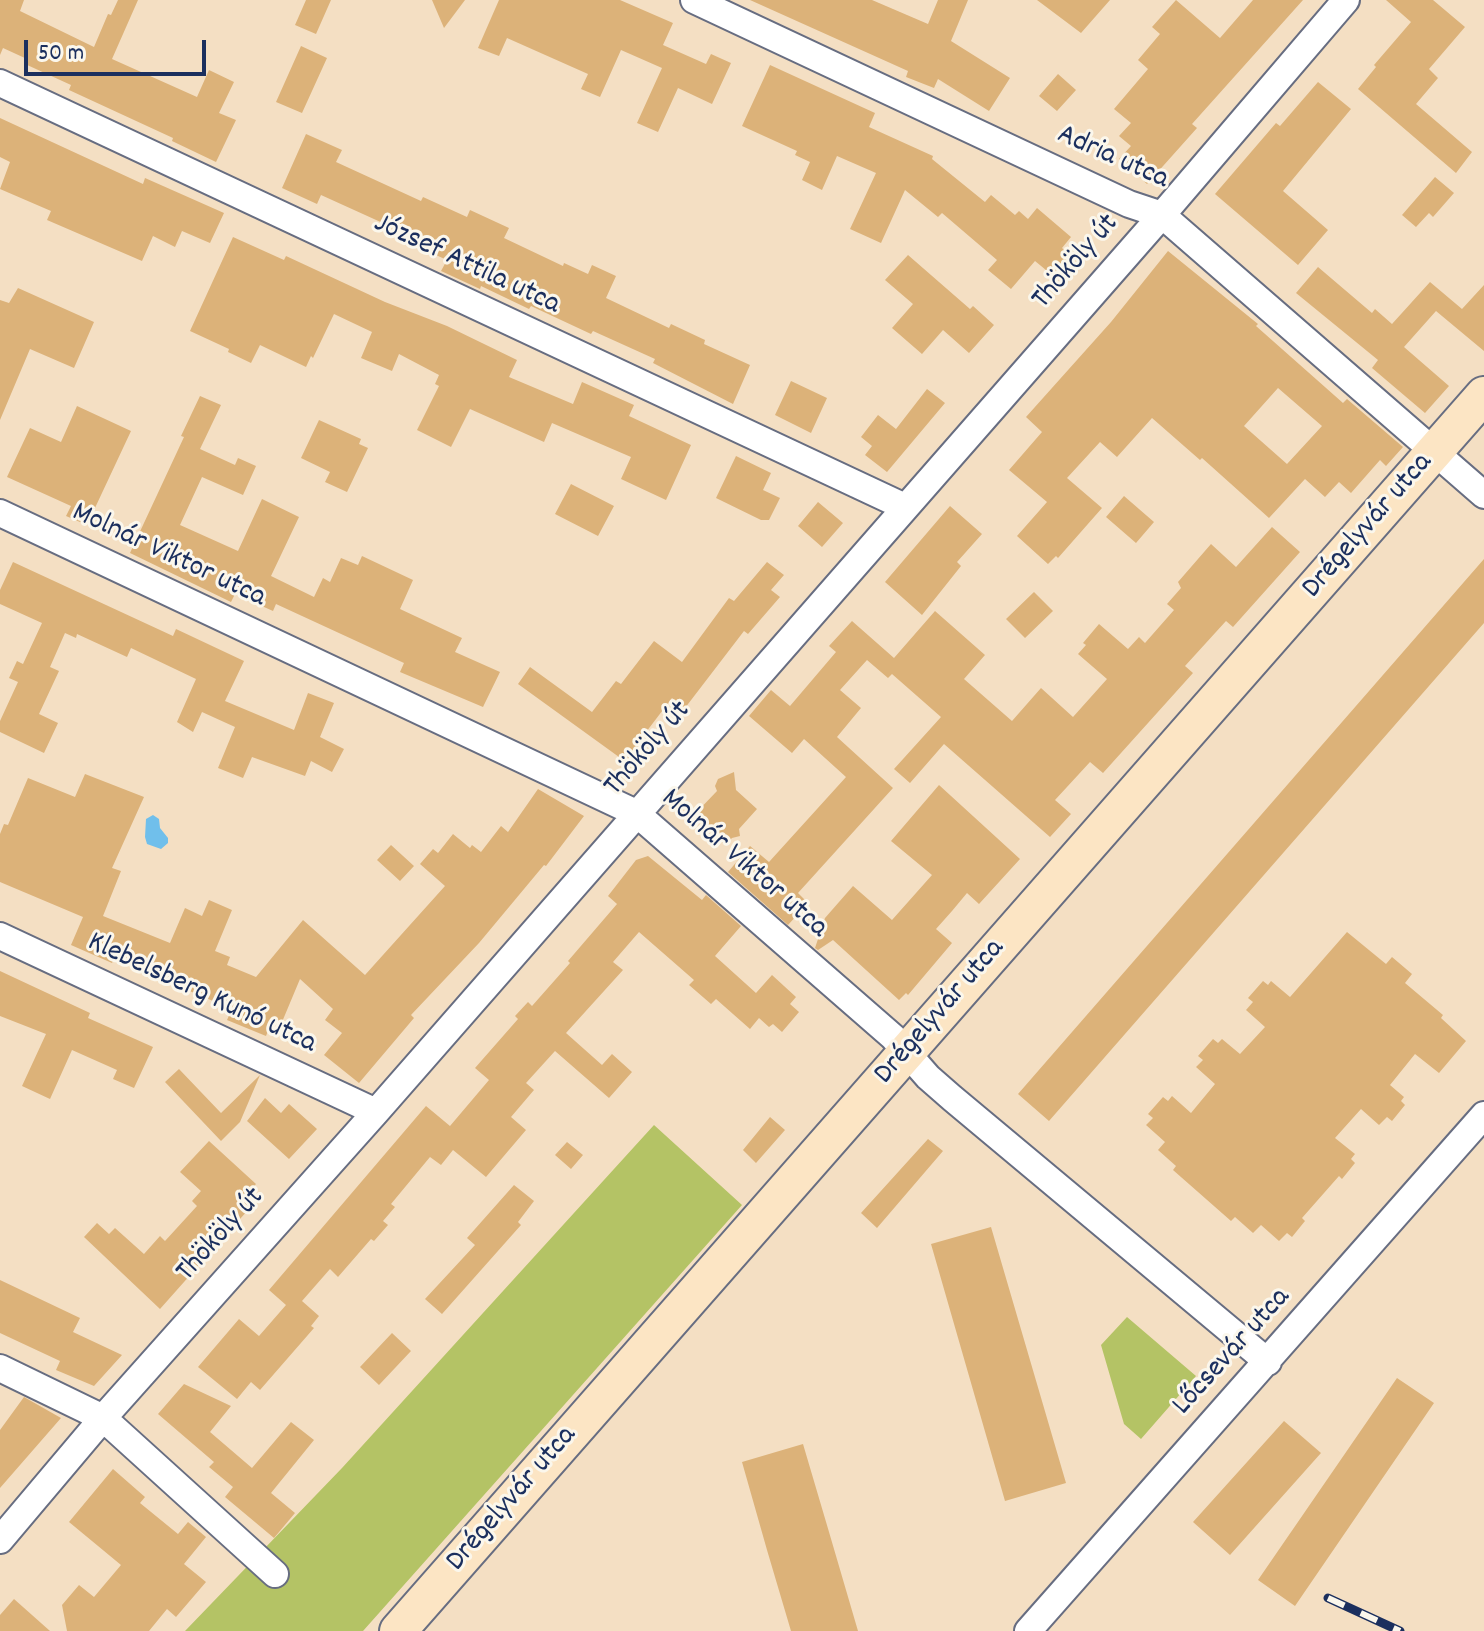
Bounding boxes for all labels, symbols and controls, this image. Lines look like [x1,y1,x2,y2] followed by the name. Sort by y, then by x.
[28,24,210,74] scale bar
[38,37,84,71] text: 50 m
[1051,119,1173,199] street label: Adria utca
[367,207,565,325] street label: József Attila utca
[1026,208,1128,318] street label: Thököly út
[1296,447,1442,607] street label: Drégelyvár utca
[65,496,271,618] street label: Molnár Viktor utca
[598,695,700,805] street label: Thököly út
[652,783,834,947] street label: Molnár Viktor utca
[81,926,321,1064] street label: Klebelsberg Kunó utca
[868,933,1014,1093] street label: Drégelyvár utca
[170,1181,274,1291] street label: Thököly út
[1166,1282,1300,1424] street label: Lőcsevár utca
[440,1420,586,1580] street label: Drégelyvár utca

